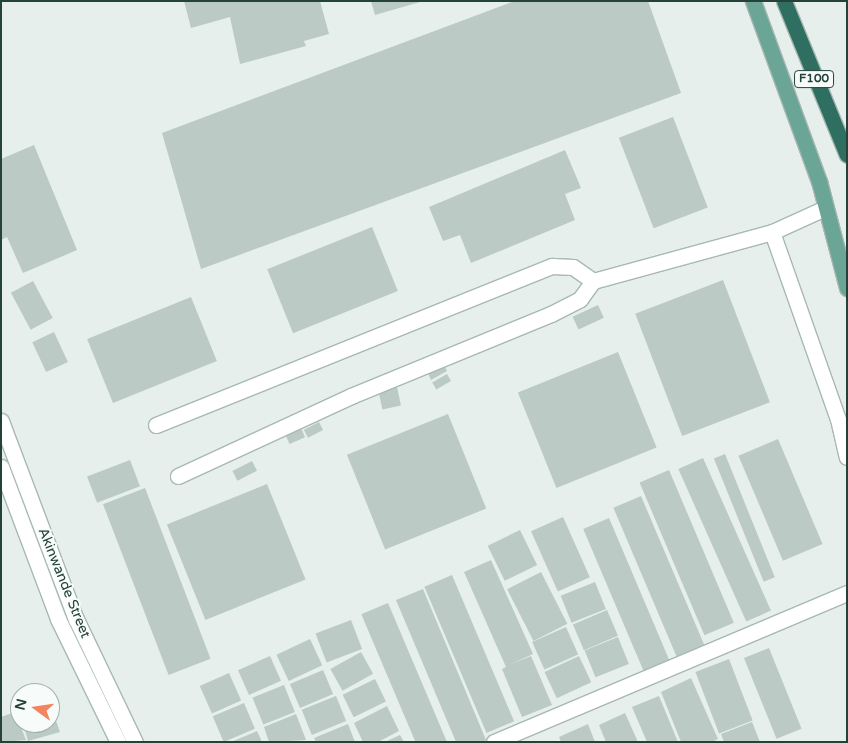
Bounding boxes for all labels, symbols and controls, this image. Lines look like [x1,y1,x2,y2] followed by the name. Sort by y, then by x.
[794,70,834,88] road number: F100
[34,525,94,641] street label: Akinwande Street
[10,683,60,733] north arrow
[11,697,31,712] text: N

